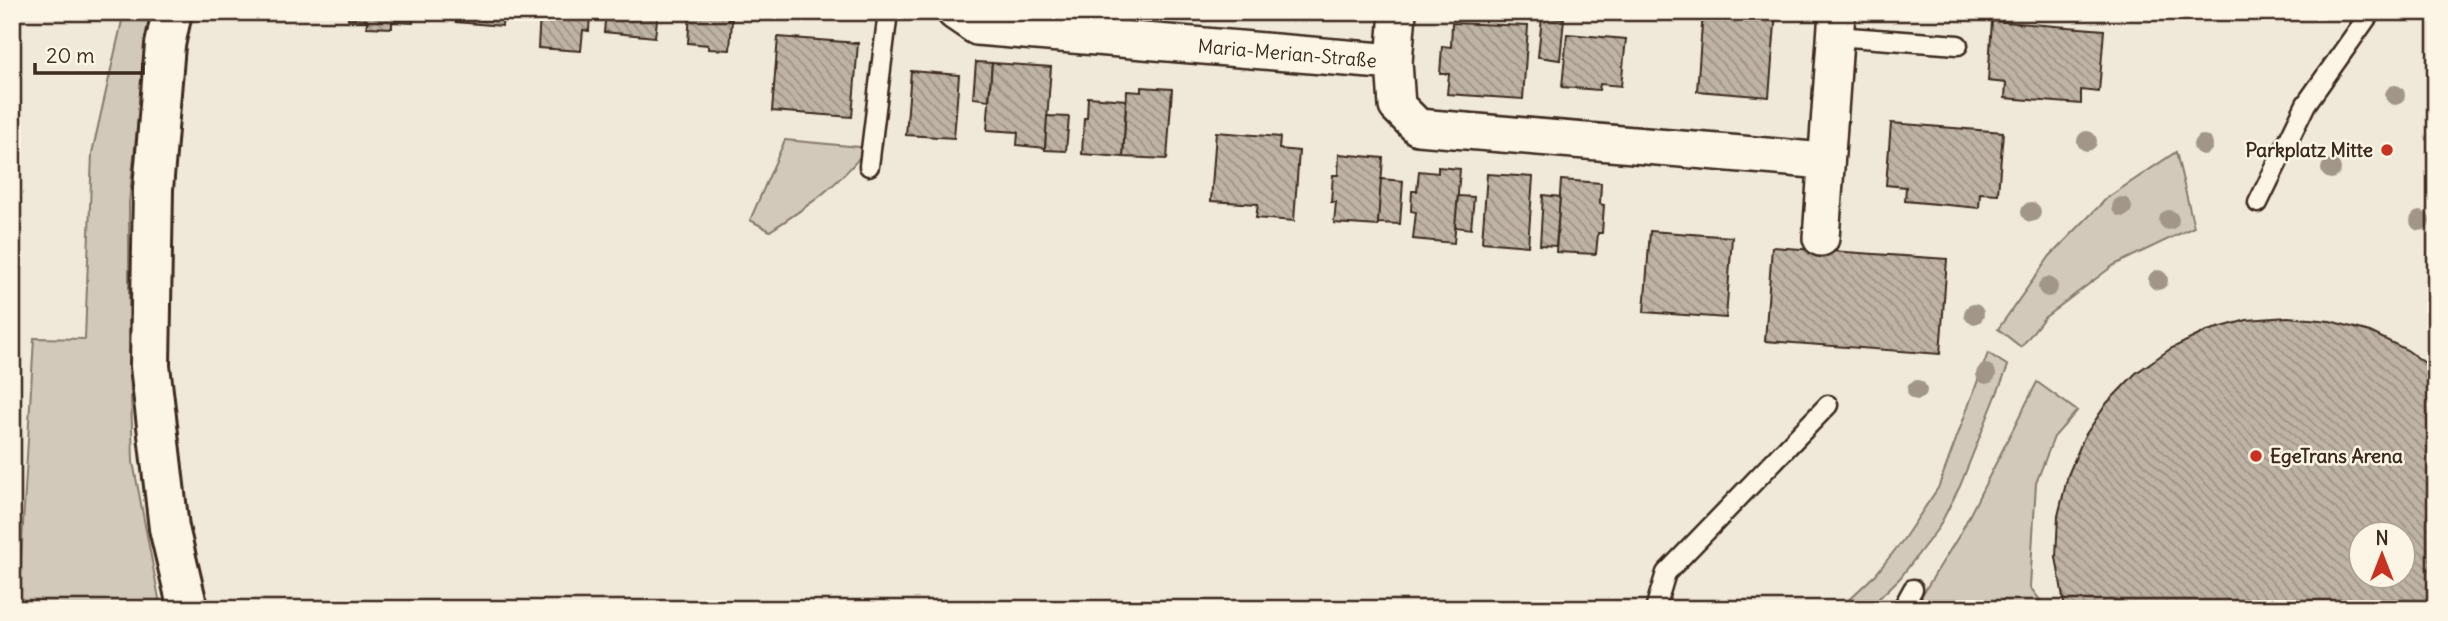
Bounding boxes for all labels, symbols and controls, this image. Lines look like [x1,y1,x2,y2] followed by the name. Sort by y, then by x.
[35,32,144,76] scale bar
[1197,34,1378,73] street label: Maria-Merian-Straße
[46,42,95,69] text: 20 m
[2245,138,2373,162] place label: Parkplatz Mitte
[2379,142,2395,158] marker: Parkplatz Mitte
[2270,444,2403,468] place label: EgeTrans Arena
[2248,448,2264,464] marker: EgeTrans Arena
[2346,520,2416,590] north arrow
[2375,526,2389,550] text: N

